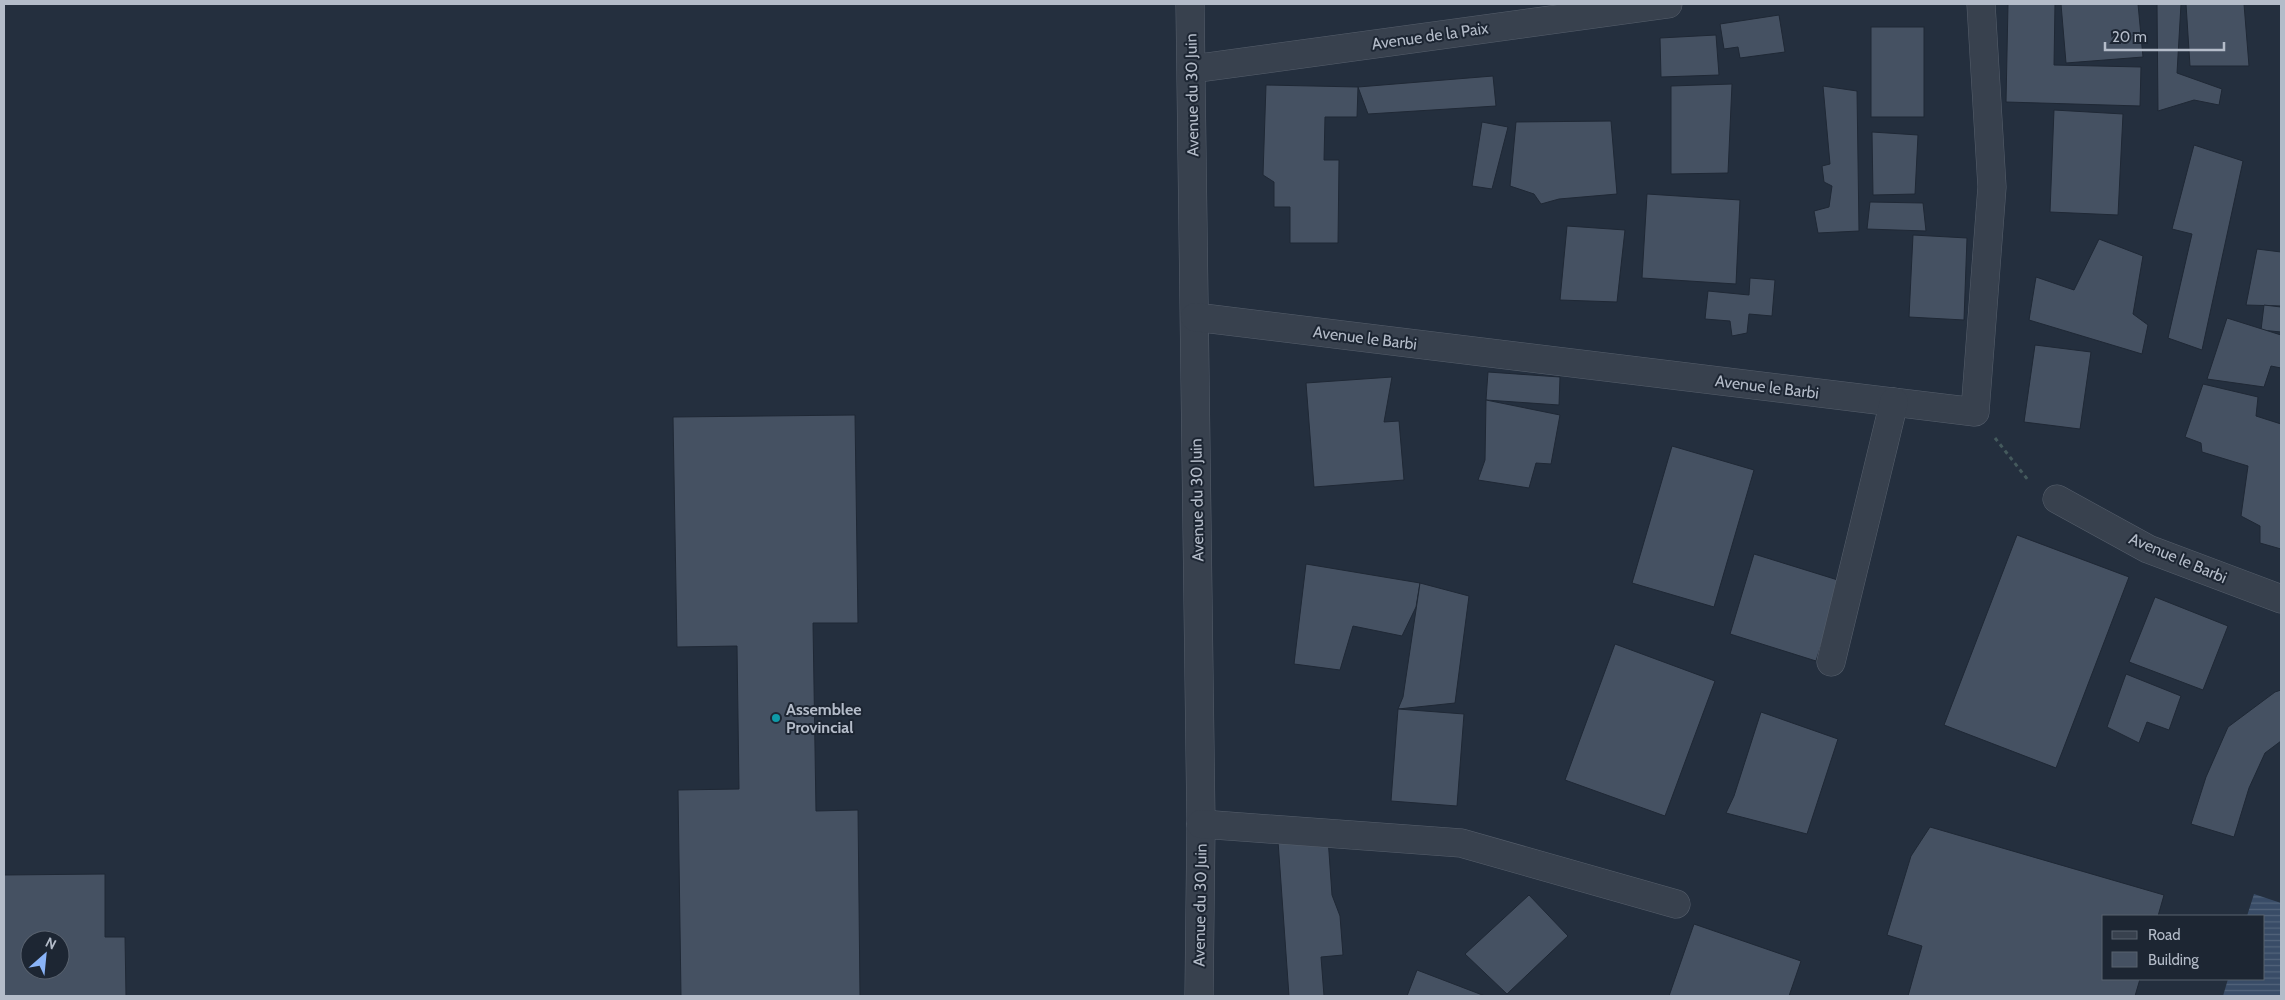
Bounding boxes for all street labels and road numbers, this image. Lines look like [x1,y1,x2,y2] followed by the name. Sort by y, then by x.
[1370,18,1490,54] street label: Avenue de la Paix
[1181,33,1203,157] street label: Avenue du 30 Juin
[1312,322,1418,354] street label: Avenue le Barbi
[1714,371,1820,403] street label: Avenue le Barbi
[1186,438,1208,562] street label: Avenue du 30 Juin
[2126,529,2230,587] street label: Avenue le Barbi
[1189,843,1211,967] street label: Avenue du 30 Juin

